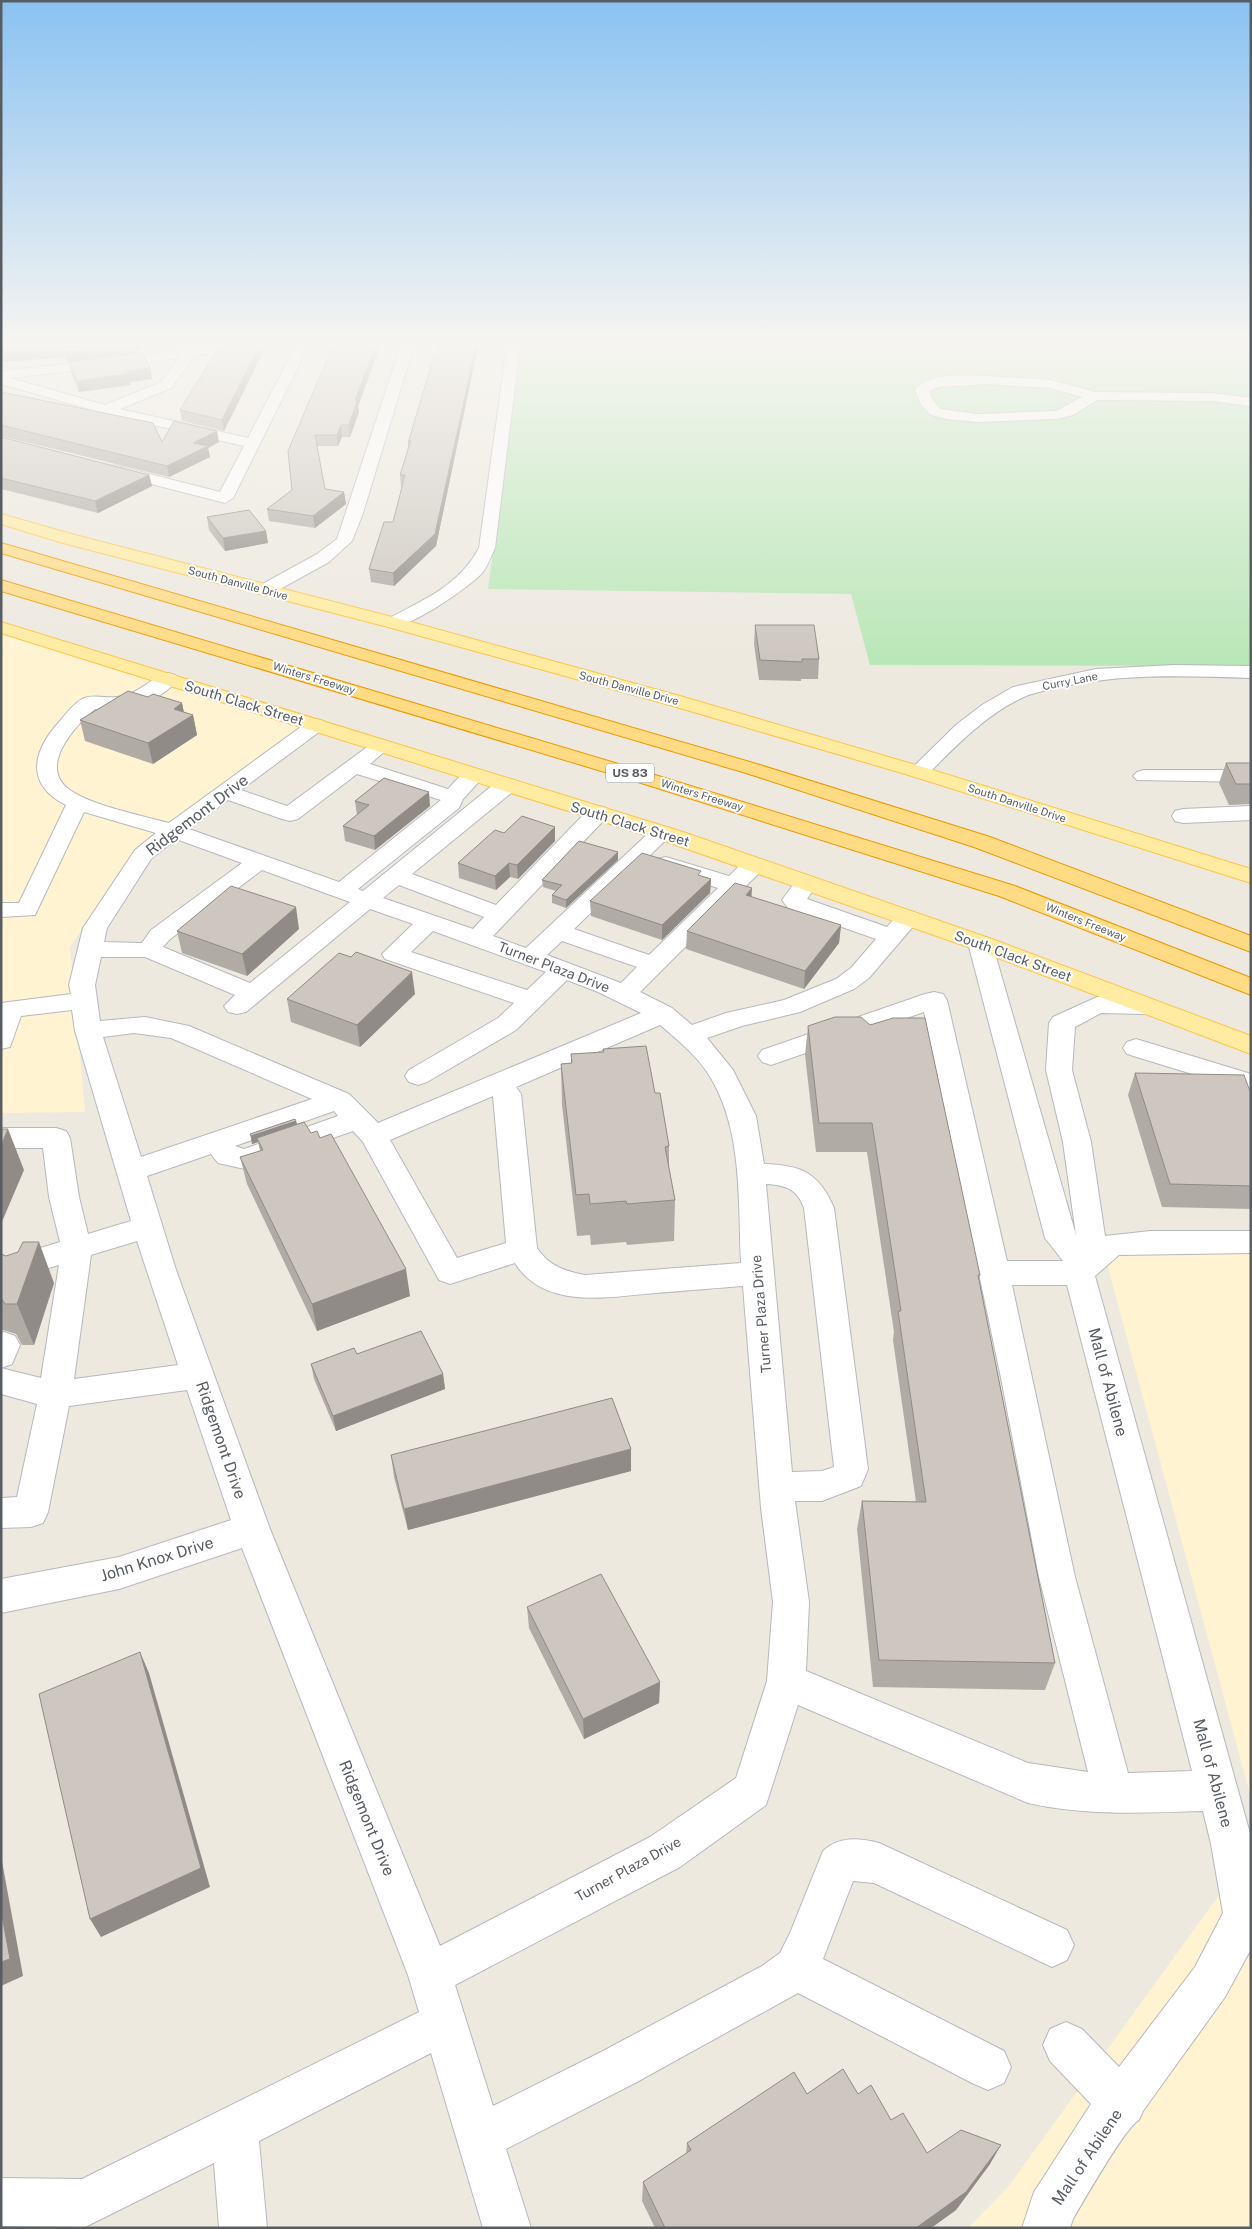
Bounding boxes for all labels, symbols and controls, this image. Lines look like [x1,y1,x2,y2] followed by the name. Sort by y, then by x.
[187,564,289,602] street label: South Danville Drive
[271,660,357,696] street label: Winters Freeway
[578,669,680,707] street label: South Danville Drive
[1041,670,1099,692] street label: Curry Lane
[183,677,305,729] street label: South Clack Street
[606,764,654,782] road number: US 83
[142,770,252,860] street label: Ridgemont Drive
[659,777,745,813] street label: Winters Freeway
[966,781,1068,825] street label: South Danville Drive
[569,798,691,850] street label: South Clack Street
[1044,900,1128,944] street label: Winters Freeway
[952,927,1074,985] street label: South Clack Street
[496,938,612,996] street label: Turner Plaza Drive
[748,1254,774,1374] street label: Turner Plaza Drive
[1084,1326,1132,1438] street label: Mall of Abilene
[192,1379,250,1501] street label: Ridgemont Drive
[98,1533,216,1585] street label: John Knox Drive
[1189,1717,1237,1829] street label: Mall of Abilene
[335,1757,399,1879] street label: Ridgemont Drive
[572,1833,684,1905] street label: Turner Plaza Drive
[1048,2105,1126,2209] street label: Mall of Abilene

